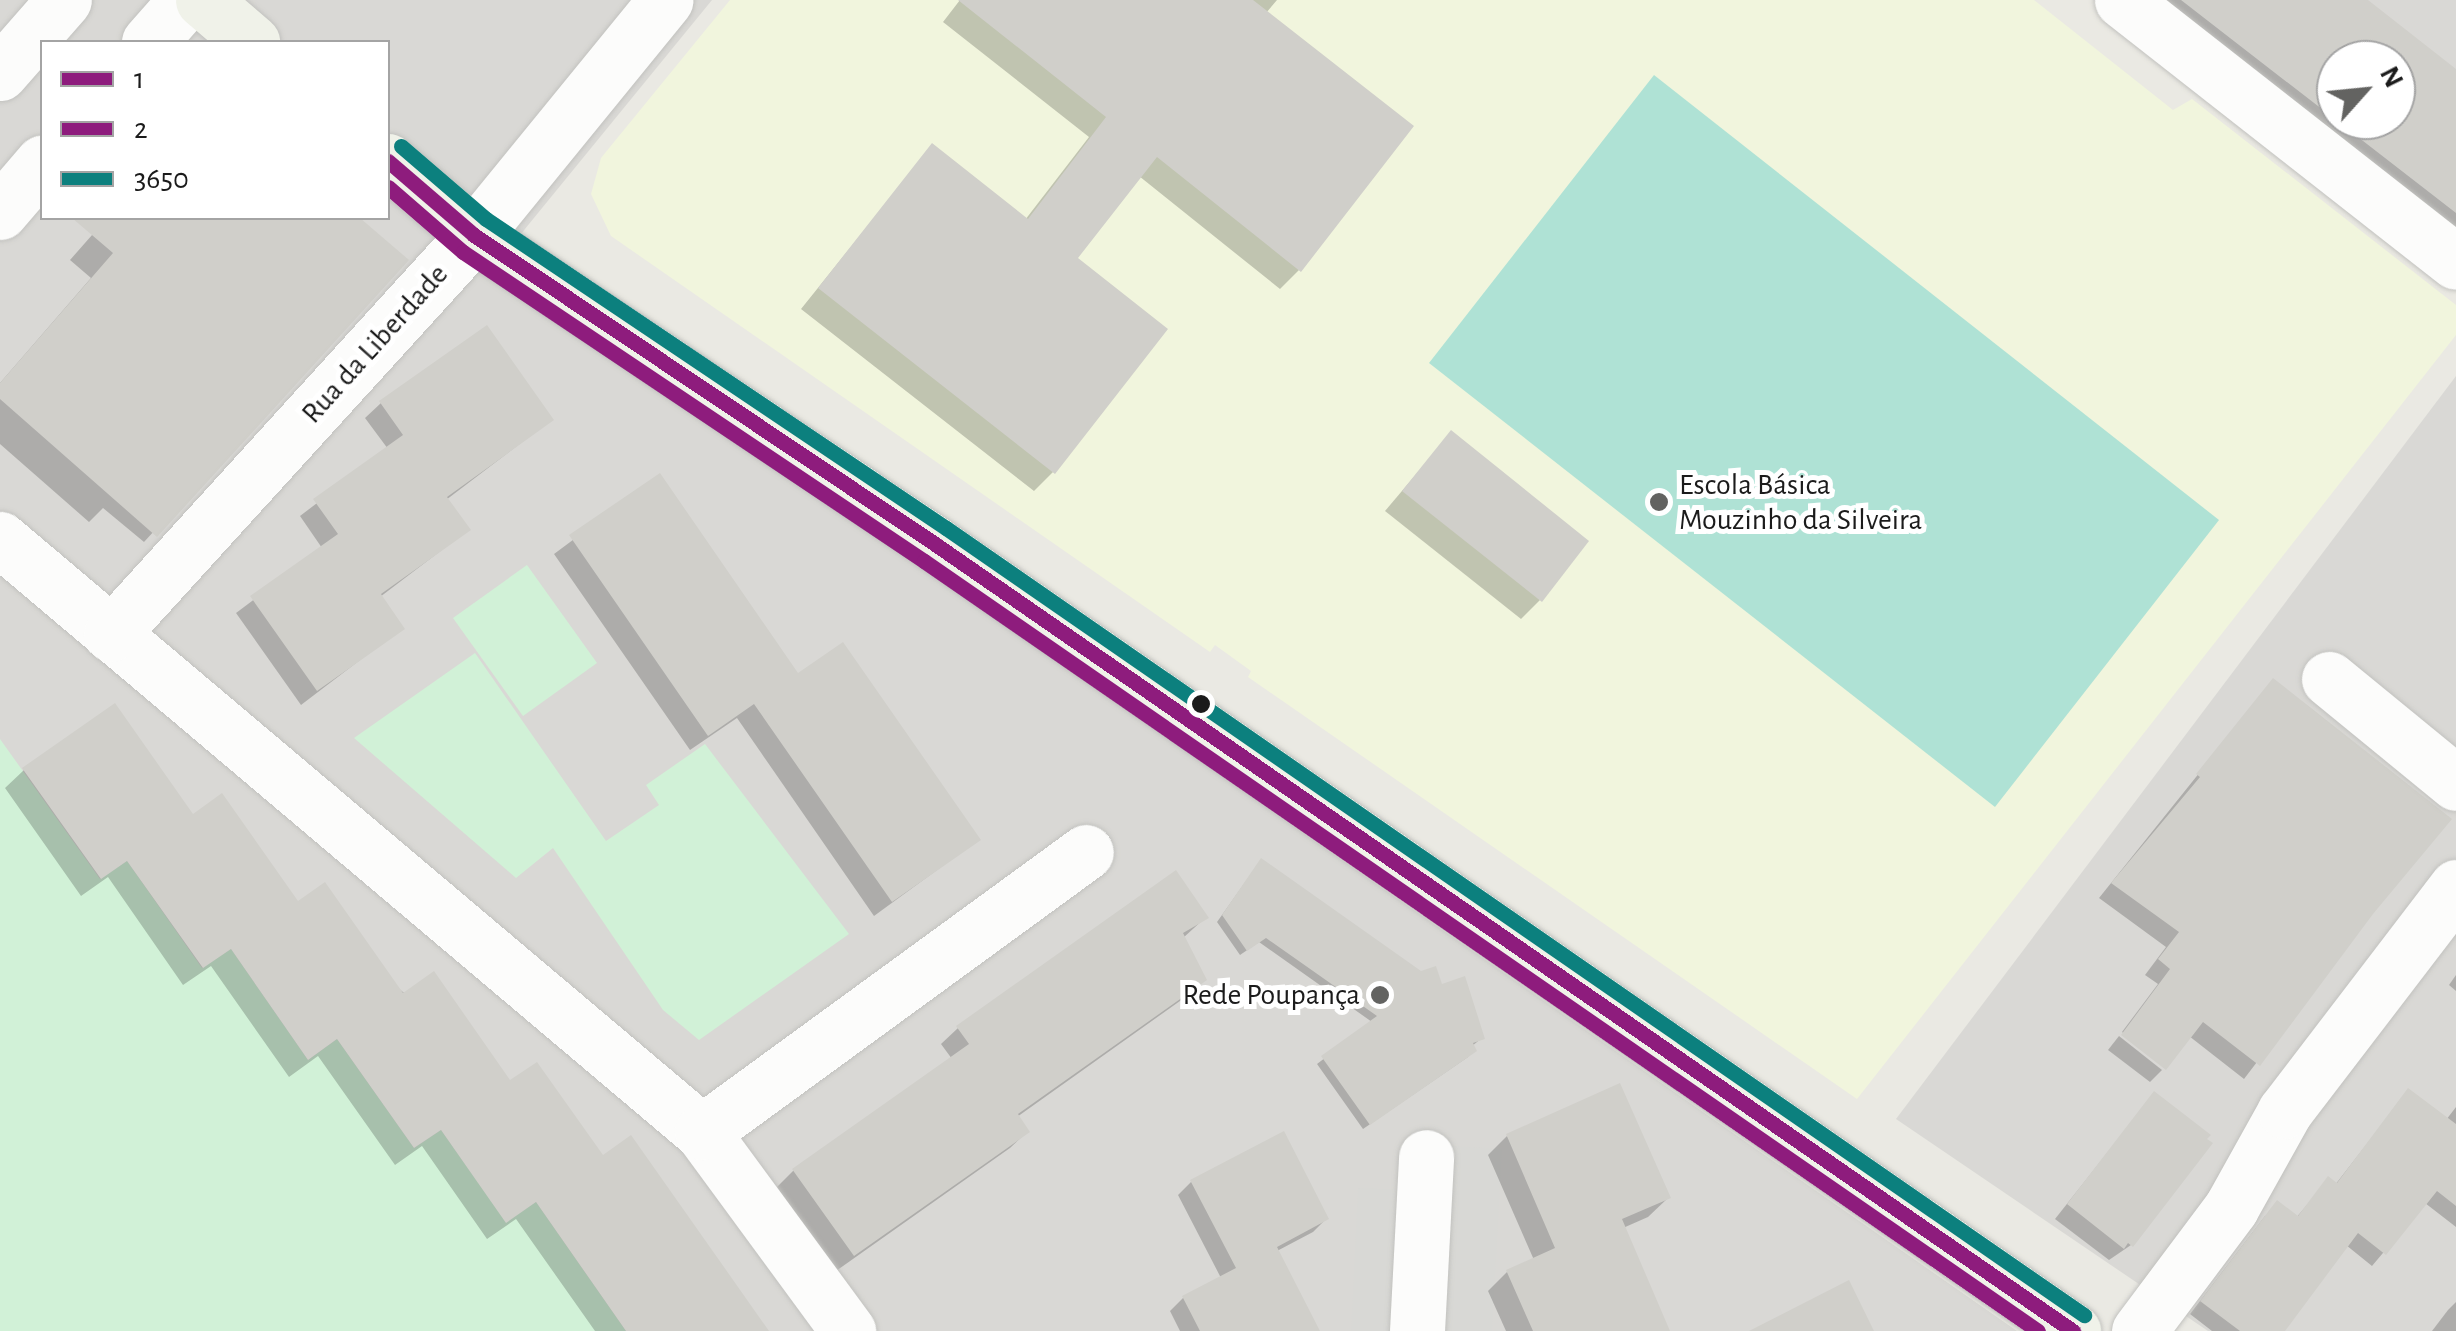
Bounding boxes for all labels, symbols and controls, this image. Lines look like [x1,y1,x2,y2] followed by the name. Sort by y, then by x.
[40,40,390,220] legend
[2316,40,2416,140] north arrow
[2374,62,2408,92] text: N
[134,64,144,94] text: 1
[134,114,148,144] text: 2
[134,164,189,194] text: 3650
[294,257,456,431] street label: Rua da Liberdade
[1679,467,1922,538] place label: Escola Básica Mouzinho da Silveira
[1648,491,1670,513] marker: Escola Básica Mouzinho da Silveira
[1191,694,1211,714] unlabelled marker
[1182,977,1360,1013] place label: Rede Poupança
[1369,984,1391,1006] marker: Rede Poupança

